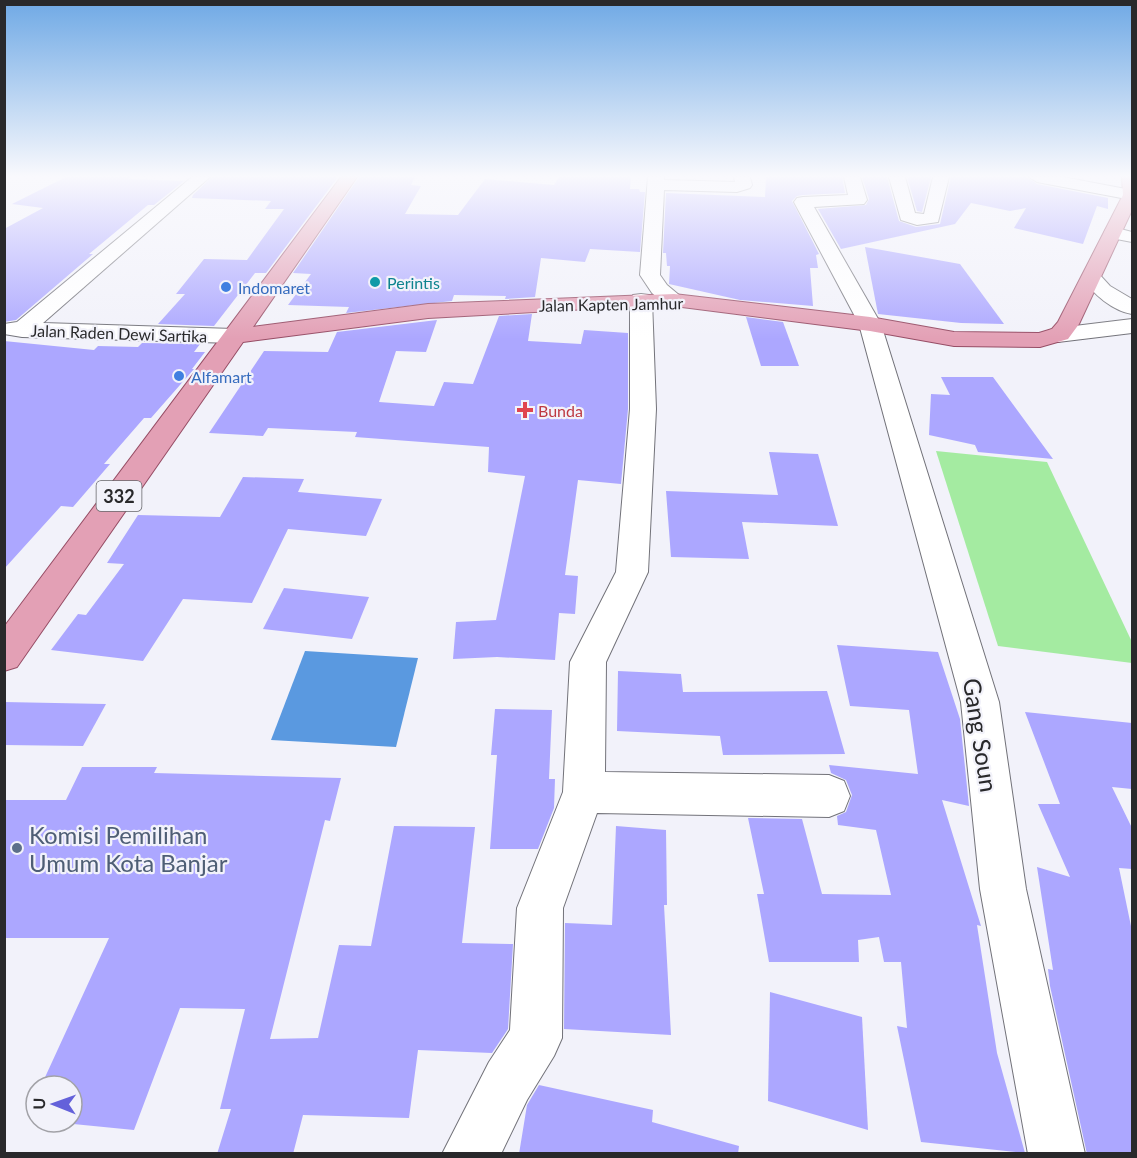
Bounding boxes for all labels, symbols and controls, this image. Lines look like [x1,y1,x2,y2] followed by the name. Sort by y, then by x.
[387,273,440,292] place label: Perintis
[368,275,382,289] marker: Perintis
[238,278,310,297] place label: Indomaret
[219,280,233,294] marker: Indomaret
[539,293,684,315] street label: Jalan Kapten Jamhur
[30,320,208,346] street label: Jalan Raden Dewi Sartika
[191,367,252,386] place label: Alfamart
[172,369,186,383] marker: Alfamart
[516,401,534,419] marker: Bunda
[538,401,583,420] place label: Bunda
[96,481,142,511] road number: 332
[958,676,1004,794] street label: Gang Soun
[29,820,228,877] place label: Komisi Pemilihan Umum Kota Banjar
[10,841,24,855] marker: Komisi Pemilihan Umum Kota Banjar
[24,1074,84,1134] north arrow
[29,1098,48,1110] text: U

